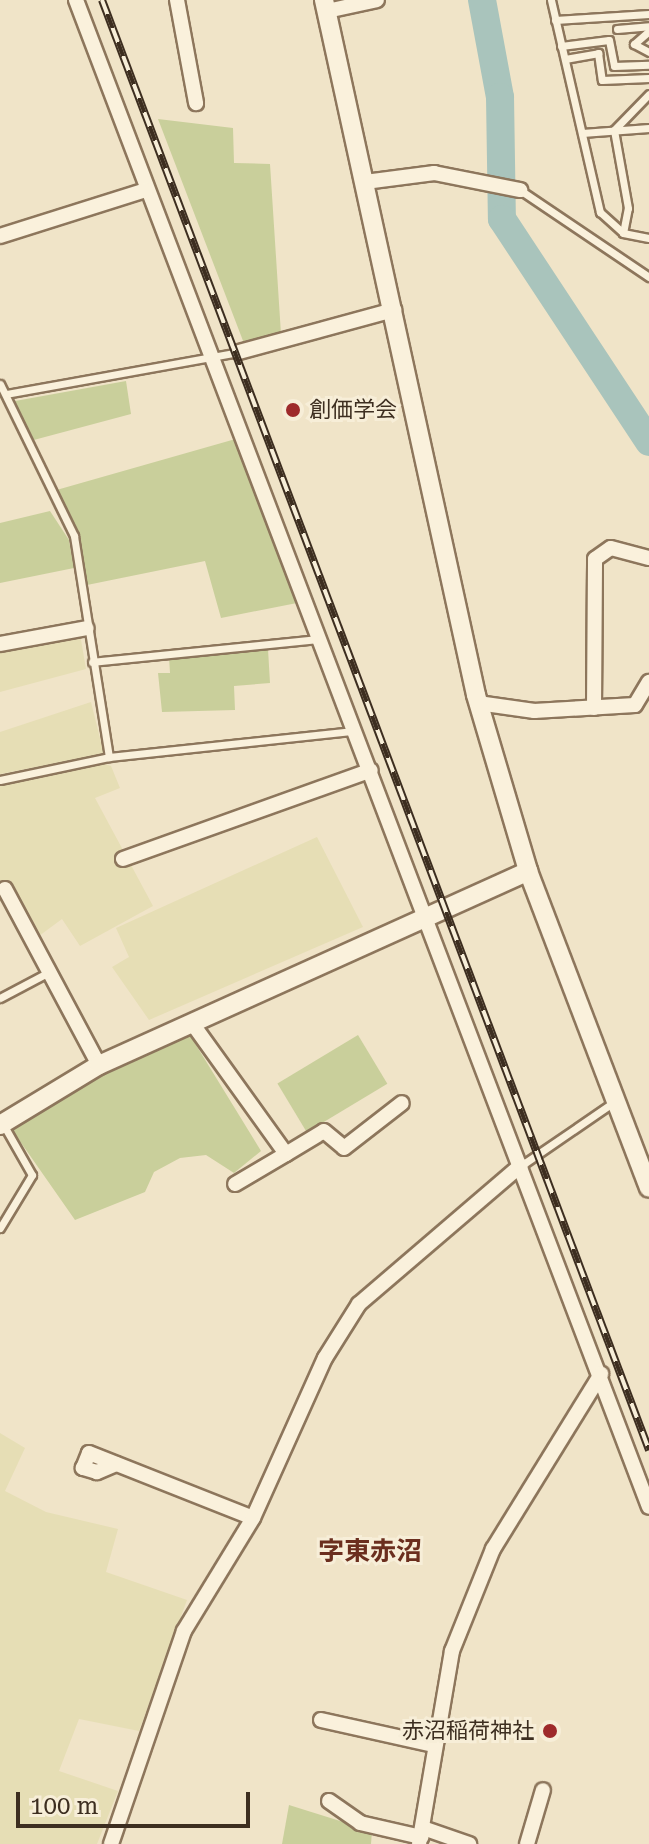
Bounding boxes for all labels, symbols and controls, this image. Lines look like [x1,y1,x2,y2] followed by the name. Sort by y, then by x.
[309,397,397,423] place label: 創価学会
[284,401,302,419] marker: 創価学会
[318,1536,422,1568] district label: 字東赤沼
[402,1718,534,1744] place label: 赤沼稲荷神社
[541,1722,559,1740] marker: 赤沼稲荷神社
[20,1776,254,1826] scale bar
[30,1792,98,1820] text: 100 m

